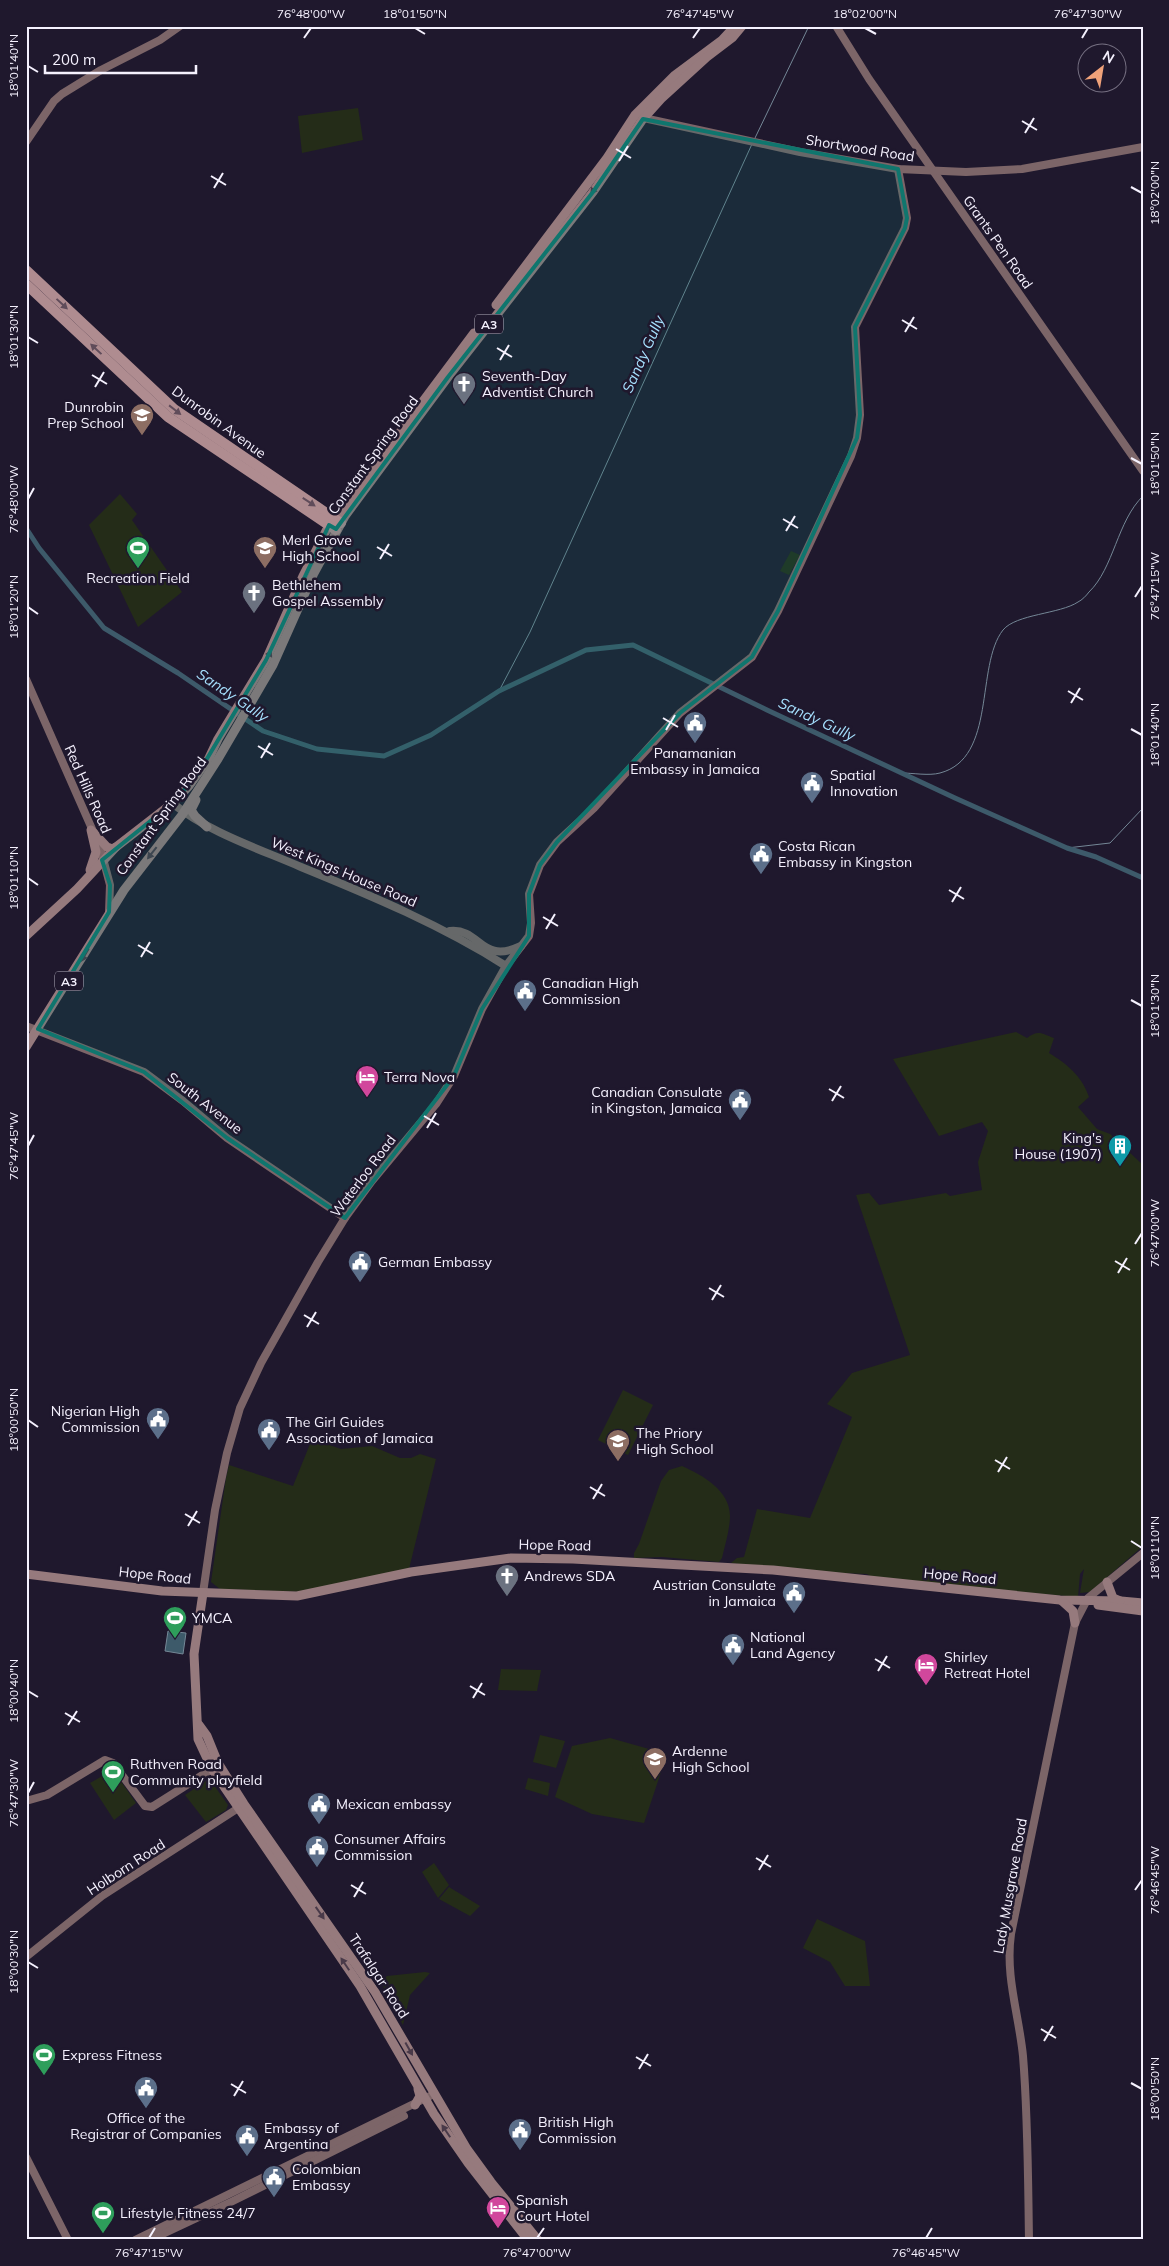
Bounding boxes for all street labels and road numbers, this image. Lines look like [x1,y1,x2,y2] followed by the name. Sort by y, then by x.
[804,131,916,165] street label: Shortwood Road
[959,192,1037,292] street label: Grants Pen Road
[475,314,503,334] road number: A3
[168,382,270,462] street label: Dunrobin Avenue
[324,392,422,518] street label: Constant Spring Road
[60,742,116,836] street label: Red Hills Road
[112,753,210,879] street label: Constant Spring Road
[268,833,420,911] street label: West Kings House Road
[55,971,83,990] road number: A3
[164,1068,246,1138] street label: South Avenue
[326,1131,400,1221] street label: Waterloo Road
[518,1535,592,1555] street label: Hope Road
[118,1562,192,1588] street label: Hope Road
[923,1564,997,1588] street label: Hope Road
[989,1817,1031,1955] street label: Lady Musgrave Road
[83,1835,169,1899] street label: Holborn Road
[345,1930,413,2022] street label: Trafalgar Road

